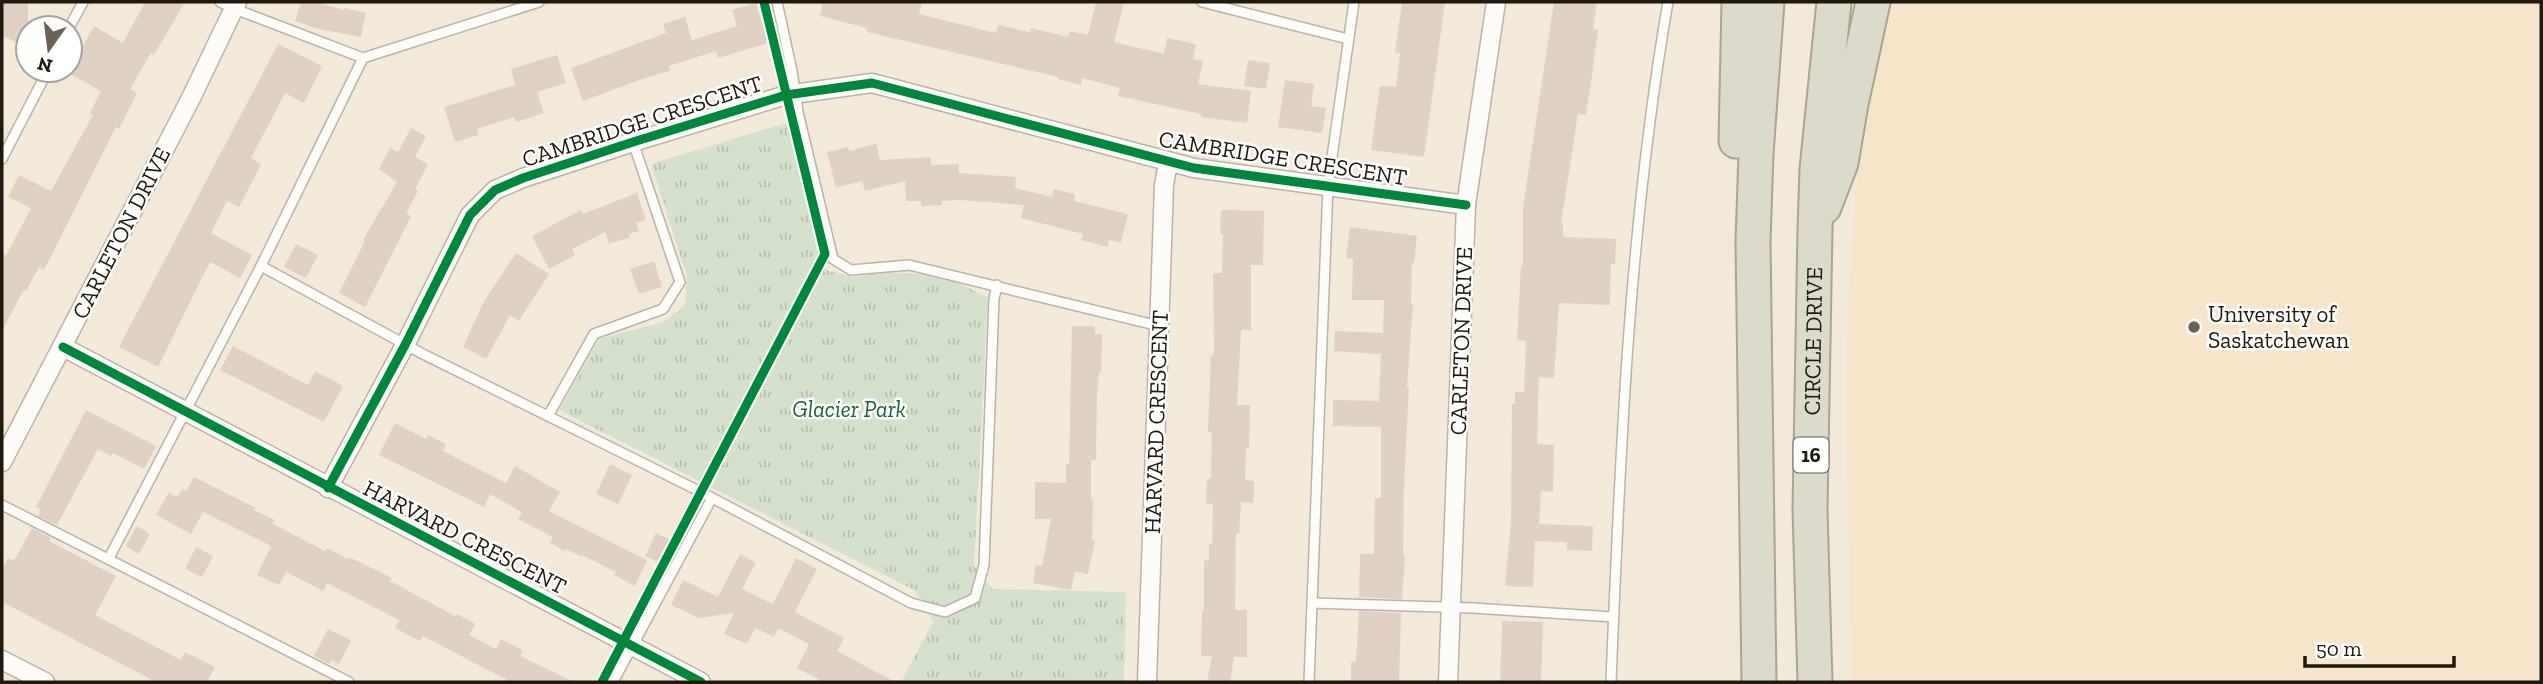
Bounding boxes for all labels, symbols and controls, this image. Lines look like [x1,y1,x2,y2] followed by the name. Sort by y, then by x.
[14,14,84,84] north arrow
[35,52,55,78] text: N
[518,69,766,173] street label: CAMBRIDGE CRESCENT
[1157,125,1409,191] street label: CAMBRIDGE CRESCENT
[66,143,176,323] street label: CARLETON DRIVE
[1444,246,1478,436] street label: CARLETON DRIVE
[1798,267,1828,416] street label: CIRCLE DRIVE
[2208,300,2349,354] place label: University of Saskatchewan
[1138,309,1174,535] street label: HARVARD CRESCENT
[2186,319,2202,335] marker: University of Saskatchewan
[792,395,906,423] park label: Glacier Park
[1794,438,1828,472] road number: 16
[359,474,571,600] street label: HARVARD CRESCENT
[2305,624,2454,668] scale bar
[2316,636,2362,661] text: 50 m

